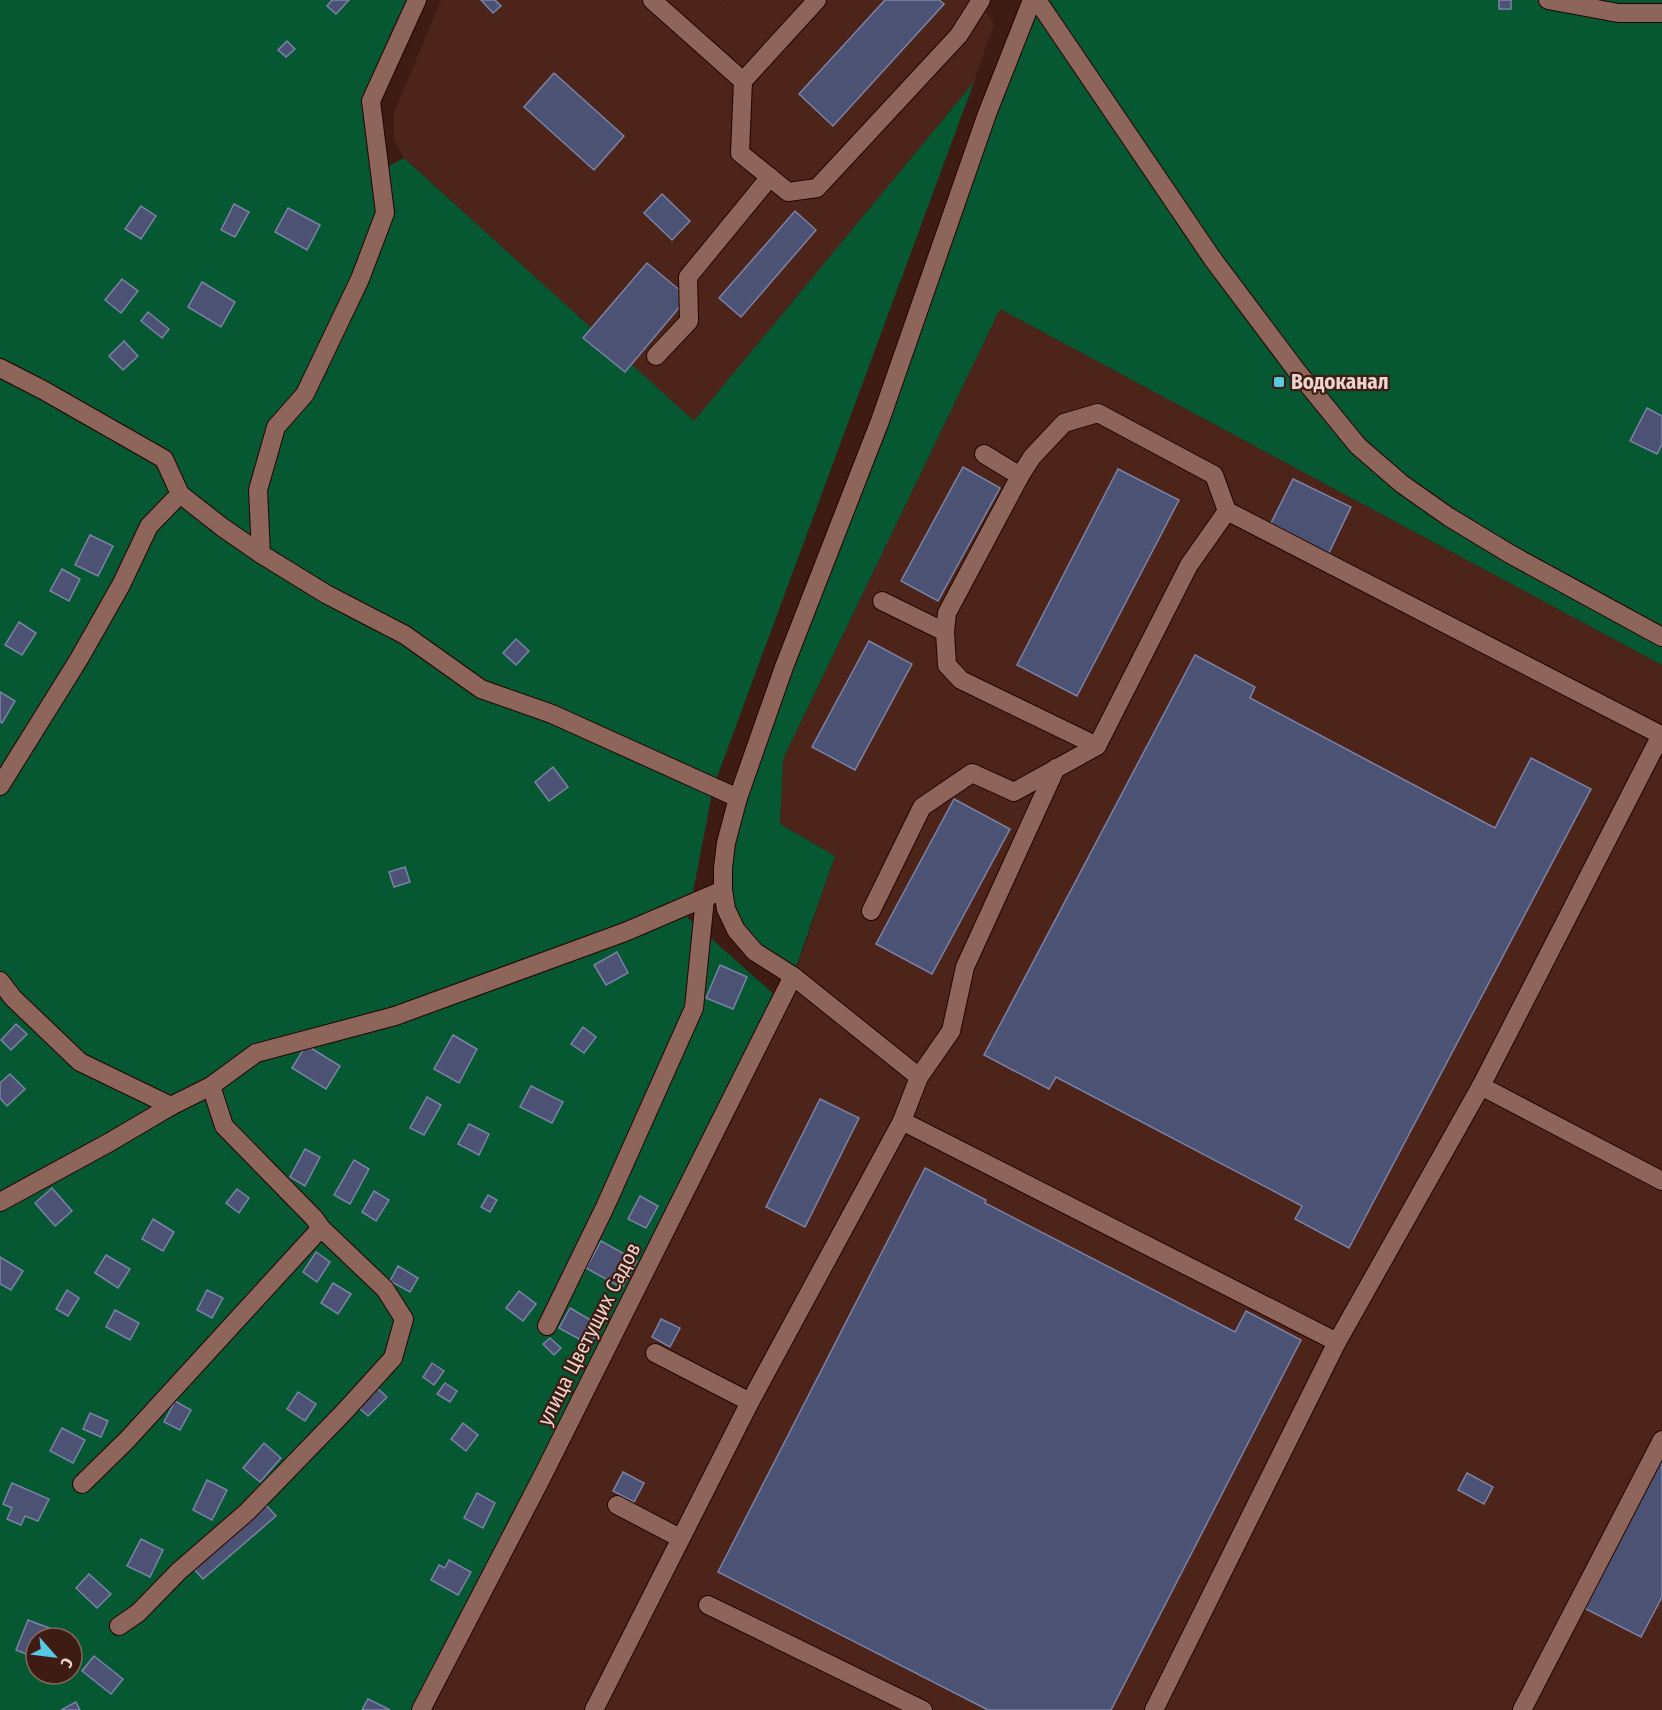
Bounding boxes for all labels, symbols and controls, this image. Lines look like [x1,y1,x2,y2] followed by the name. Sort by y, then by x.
[1291,369,1389,395] place label: Водоканал
[1272,375,1286,389] marker: Водоканал
[532,1238,646,1430] street label: улица Цветущих Садов
[24,1626,84,1686] north arrow
[56,1655,77,1672] text: С

